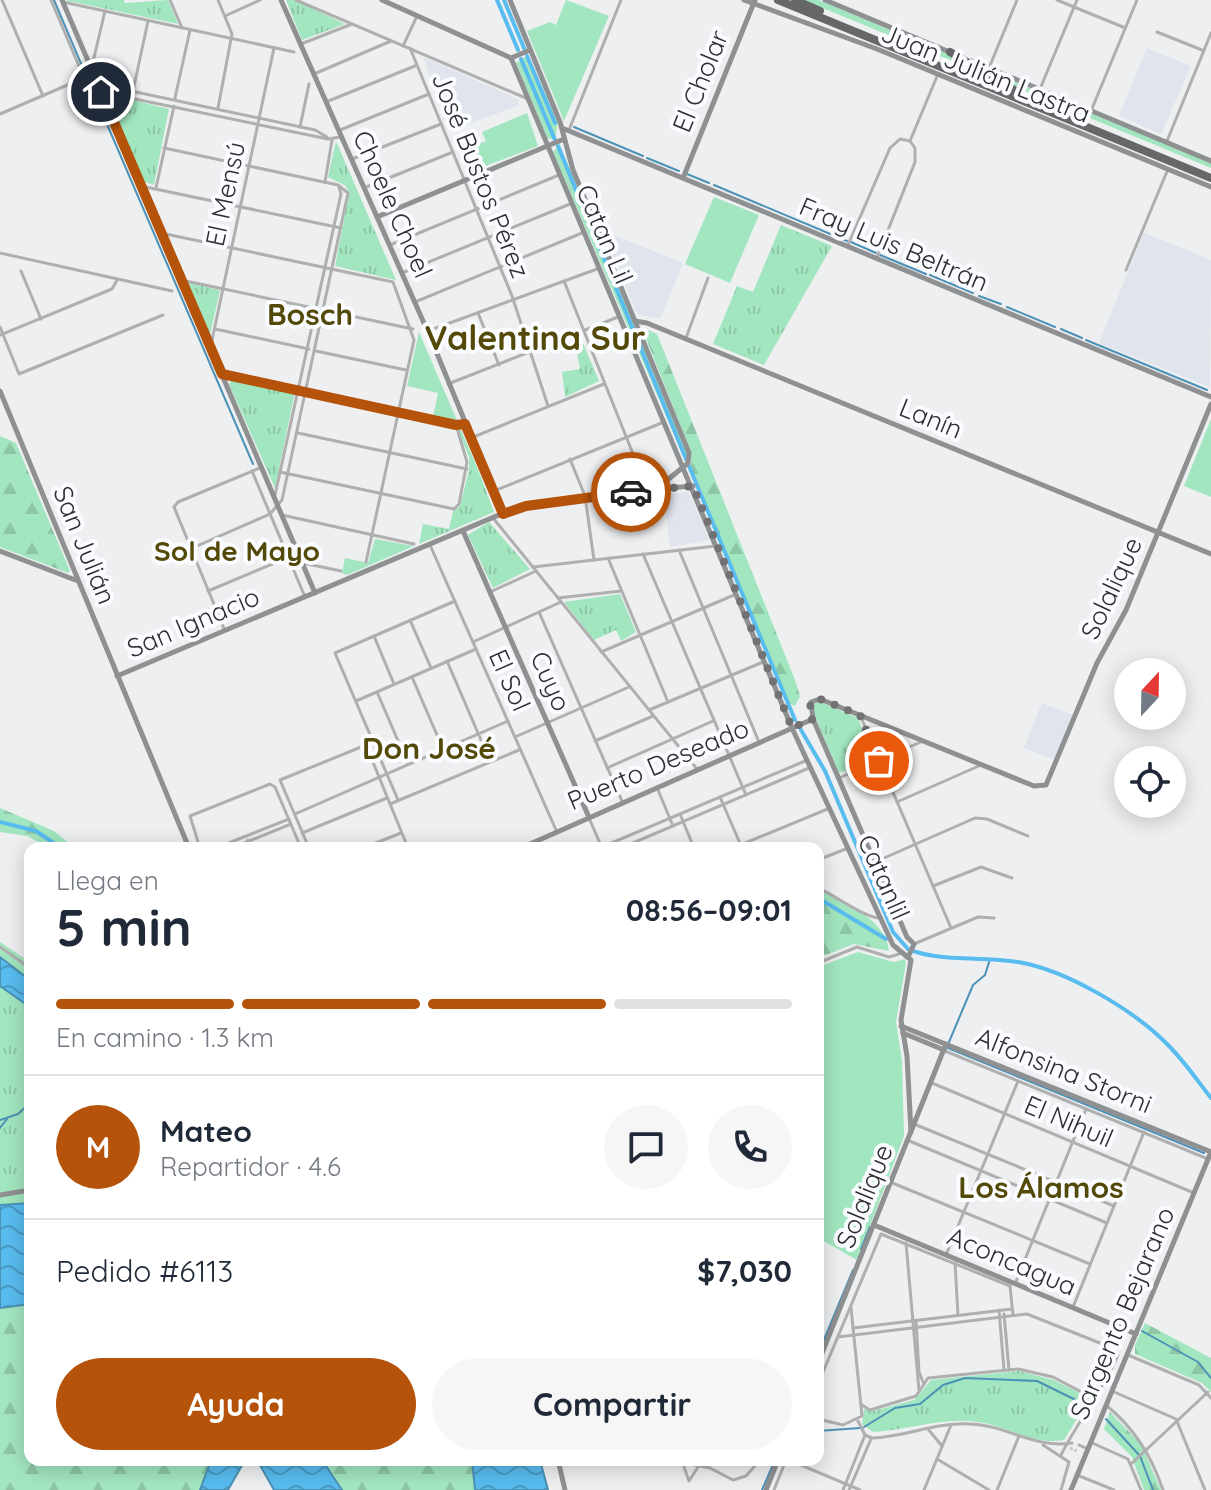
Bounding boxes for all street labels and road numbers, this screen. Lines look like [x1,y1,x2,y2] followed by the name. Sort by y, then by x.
[877,16,1095,130] street label: Juan Julián Lastra
[665,25,735,137] street label: El Cholar
[425,67,537,283] street label: José Bustos Pérez
[346,125,440,283] street label: Choele Choel
[198,139,252,249] street label: El Mensú
[569,179,641,289] street label: Catan Lil
[795,189,993,299] street label: Fray Luis Beltrán
[895,390,967,446] street label: Lanín
[46,481,124,609] street label: San Julián
[1073,532,1149,644] street label: Solalique
[122,579,264,665] street label: San Ignacio
[482,644,538,716] street label: El Sol
[523,646,579,716] street label: Cuyo
[562,711,754,817] street label: Puerto Deseado
[851,829,917,925] street label: Catanlil
[971,1020,1157,1120] street label: Alfonsina Storni
[1020,1088,1118,1154] street label: El Nihuil
[828,1139,900,1253] street label: Solalique
[1062,1202,1182,1424] street label: Sargento Bejarano
[943,1219,1081,1303] street label: Aconcagua

